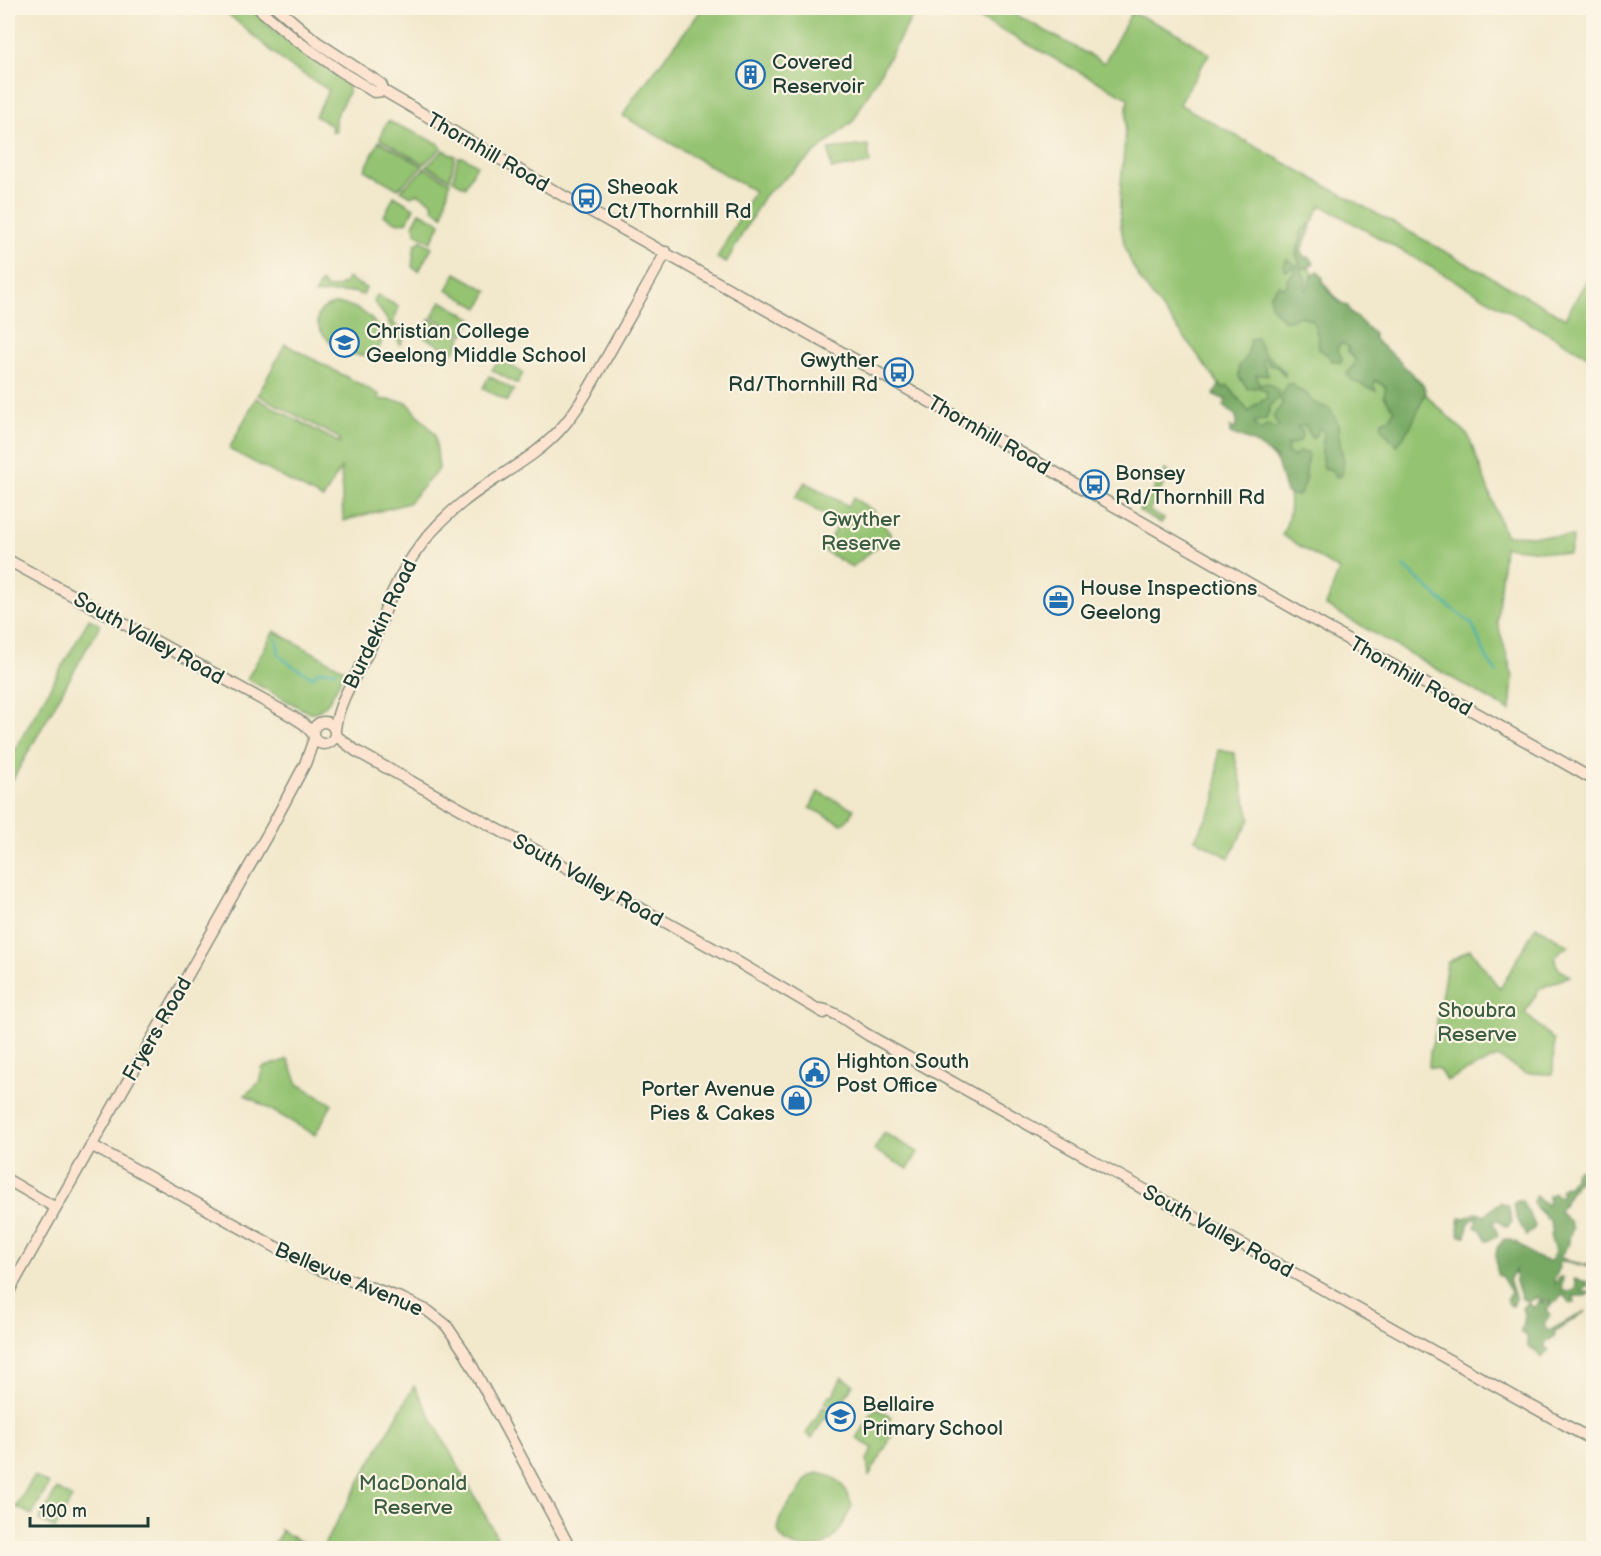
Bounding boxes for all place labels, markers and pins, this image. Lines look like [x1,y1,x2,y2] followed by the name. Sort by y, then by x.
[772,50,865,99] place label: Covered Reservoir
[735,58,767,90] building icon: Covered Reservoir
[607,175,751,224] place label: Sheoak Ct/Thornhill Rd
[570,183,602,215] bus stop icon: Sheoak Ct/Thornhill Rd
[366,319,586,368] place label: Christian College Geelong Middle School
[329,327,361,359] school or university icon: Christian College Geelong Middle School
[728,348,878,397] place label: Gwyther Rd/Thornhill Rd
[883,356,915,388] bus stop icon: Gwyther Rd/Thornhill Rd
[1115,461,1265,510] place label: Bonsey Rd/Thornhill Rd
[1078,469,1110,501] bus stop icon: Bonsey Rd/Thornhill Rd
[1080,576,1257,625] place label: House Inspections Geelong
[1043,584,1075,616] office icon: House Inspections Geelong
[836,1049,969,1098] place label: Highton South Post Office
[799,1057,831,1089] public building icon: Highton South Post Office
[641,1077,775,1126] place label: Porter Avenue Pies & Cakes
[780,1085,812,1117] shop icon: Porter Avenue Pies & Cakes
[862,1392,1003,1441] place label: Bellaire Primary School
[825,1400,857,1432] school or university icon: Bellaire Primary School

